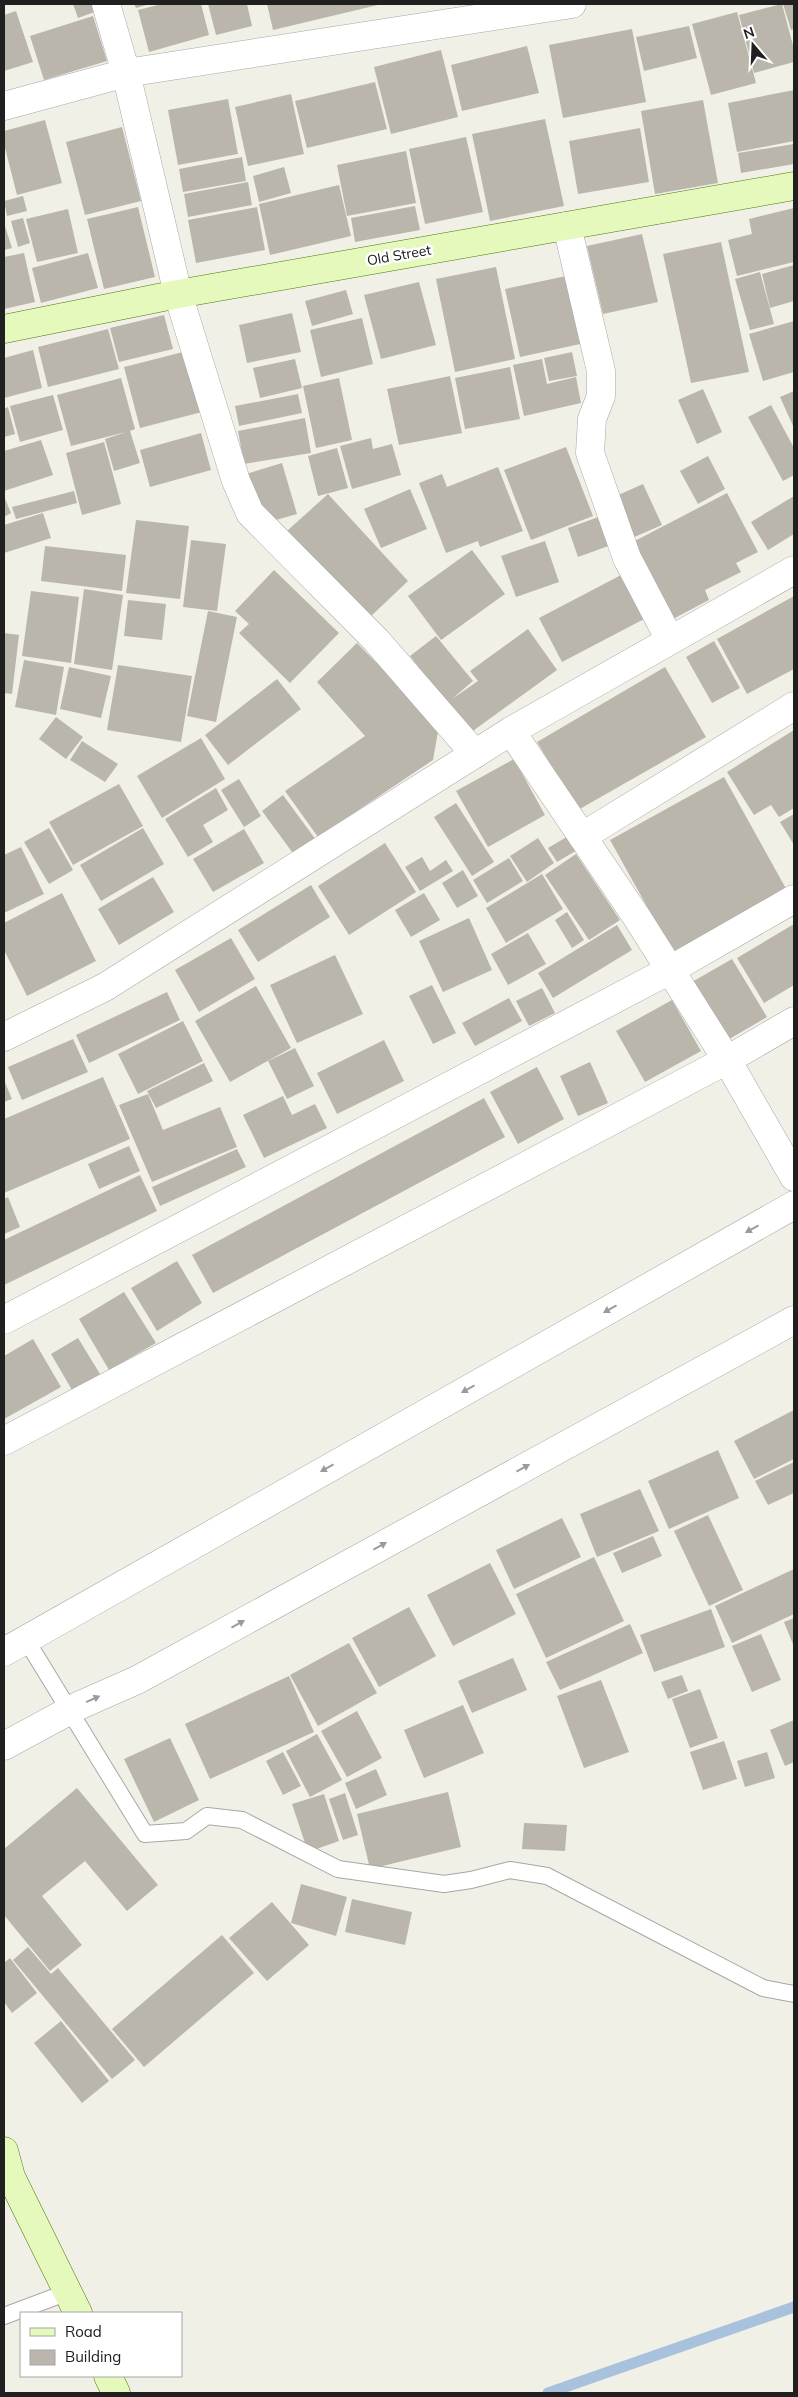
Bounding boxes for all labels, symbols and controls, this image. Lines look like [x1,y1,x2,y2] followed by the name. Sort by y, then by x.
[728,20,778,70] north arrow
[741,22,757,43] text: N
[365,240,433,270] street label: Old Street
[745,1225,758,1234] one-way arrow
[603,1305,617,1313] one-way arrow
[462,1384,475,1393] one-way arrow
[320,1464,333,1473] one-way arrow
[515,1464,530,1472] one-way arrow
[373,1542,387,1550] one-way arrow
[230,1620,245,1628] one-way arrow
[86,1694,100,1702] one-way arrow
[20,2312,182,2377] legend
[65,2322,102,2341] text: Road
[65,2347,121,2366] text: Building

